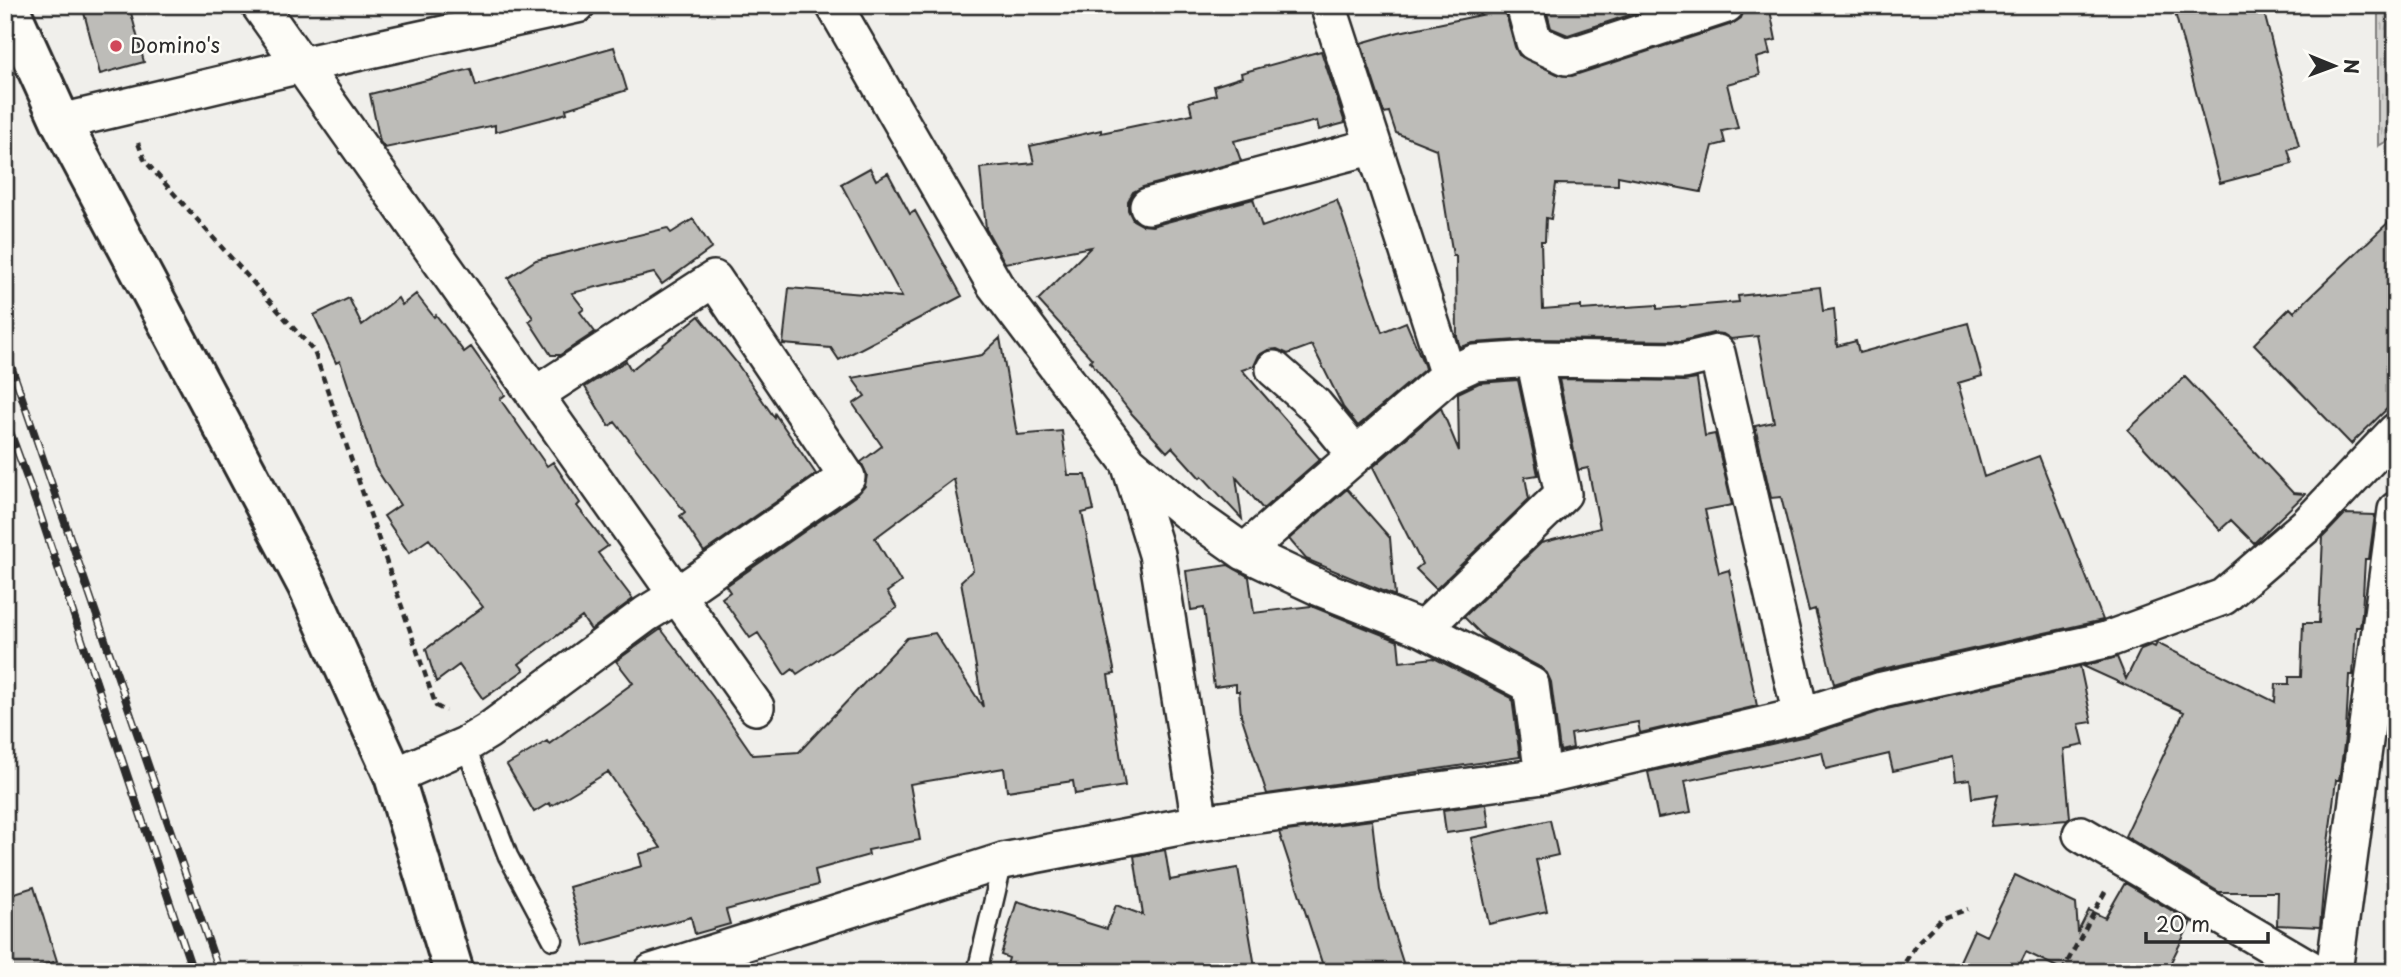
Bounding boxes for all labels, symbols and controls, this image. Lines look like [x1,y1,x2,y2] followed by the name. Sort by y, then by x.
[130,28,220,60] place label: Domino's
[2300,32,2370,102] north arrow
[108,38,124,54] marker: Domino's
[2338,59,2366,74] text: N
[2146,900,2268,944] scale bar
[2156,907,2210,939] text: 20 m

